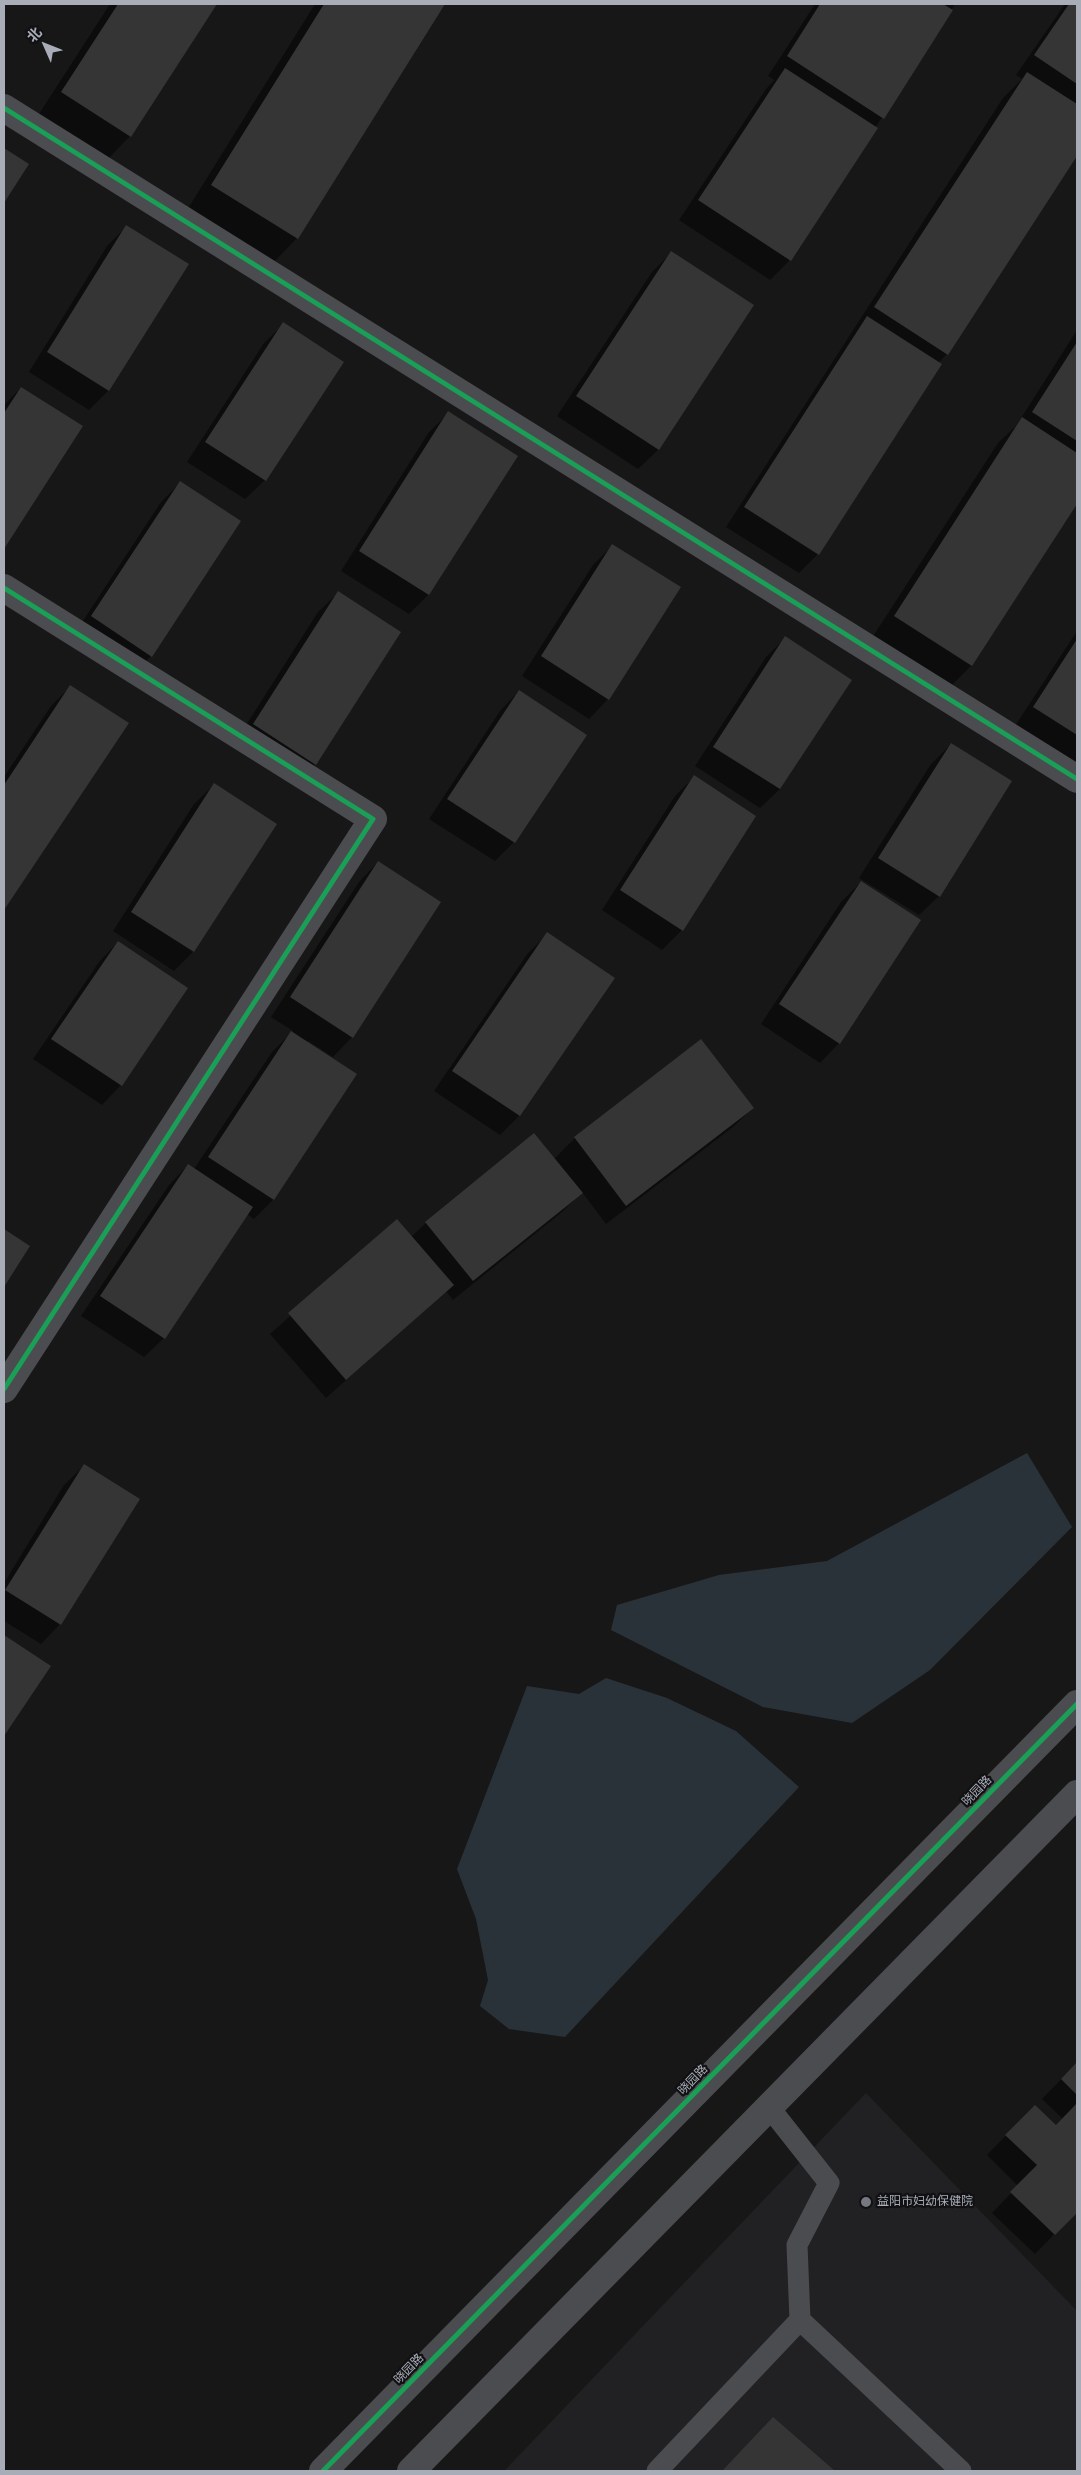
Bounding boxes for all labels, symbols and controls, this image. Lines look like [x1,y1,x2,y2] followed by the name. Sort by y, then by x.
[20,20,70,70] north arrow
[23,23,46,46] text: 北
[959,1773,995,1809] street label: 晓园路
[675,2062,711,2098] street label: 晓园路
[859,2195,873,2209] marker: 益阳市妇幼保健院
[877,2195,973,2209] place label: 益阳市妇幼保健院
[391,2351,427,2387] street label: 晓园路

